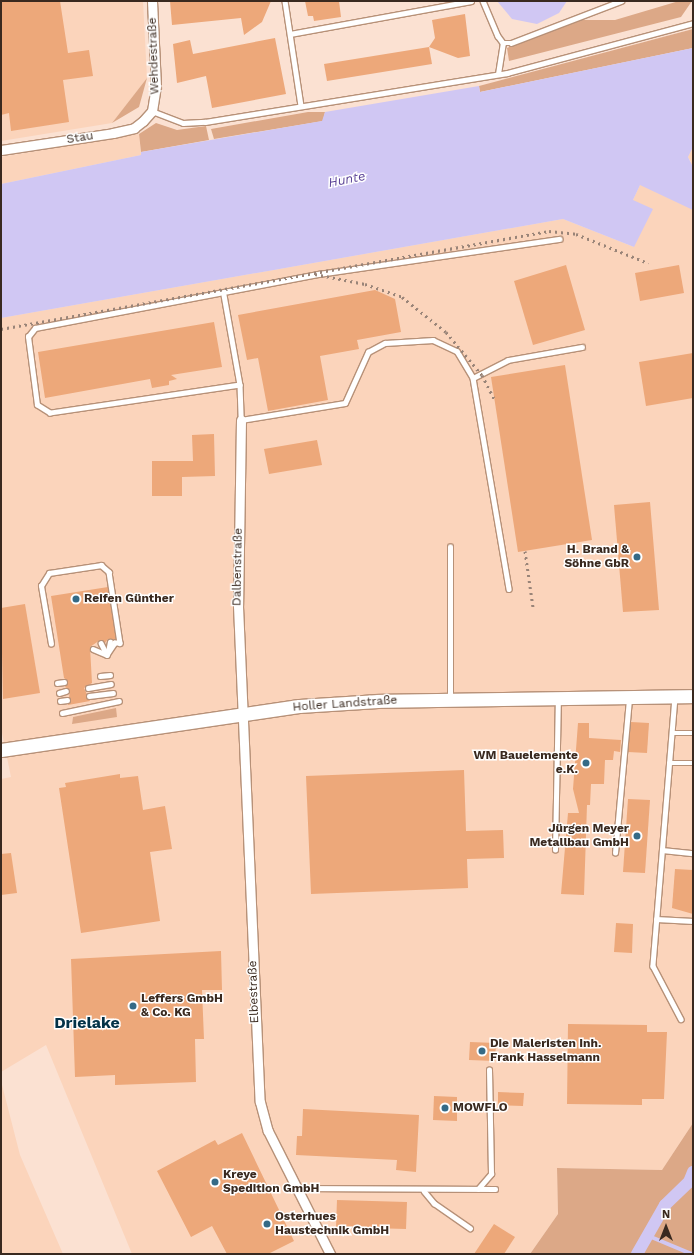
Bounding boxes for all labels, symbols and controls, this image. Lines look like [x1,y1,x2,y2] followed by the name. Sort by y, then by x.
[145,17,163,95] street label: Wehdestraße
[66,129,94,147] street label: Stau
[327,169,367,191] water label: Hunte
[230,528,246,606] street label: Dalbenstraße
[564,543,629,571] place label: H. Brand & Söhne GbR
[632,552,642,562] marker: H. Brand & Söhne GbR
[84,592,174,606] place label: Reifen Günther
[71,594,81,604] marker: Reifen Günther
[292,693,398,715] street label: Holler Landstraße
[473,749,578,777] place label: WM Bauelemente e.K.
[581,758,591,768] marker: WM Bauelemente e.K.
[529,822,629,850] place label: Jürgen Meyer Metallbau GmbH
[632,831,642,841] marker: Jürgen Meyer Metallbau GmbH
[246,960,262,1024] street label: Elbestraße
[141,992,223,1020] place label: Leffers GmbH & Co. KG
[128,1001,138,1011] marker: Leffers GmbH & Co. KG
[54,1013,120,1033] district label: Drielake
[490,1037,601,1065] place label: Die Maleristen Inh. Frank Hasselmann
[477,1046,487,1056] marker: Die Maleristen Inh. Frank Hasselmann
[453,1101,508,1115] place label: MOWFLO
[440,1103,450,1113] marker: MOWFLO
[223,1168,319,1196] place label: Kreye Spedition GmbH
[210,1177,220,1187] marker: Kreye Spedition GmbH
[646,1207,686,1247] north arrow
[662,1208,670,1221] text: N
[275,1210,389,1238] place label: Osterhues Haustechnik GmbH
[262,1219,272,1229] marker: Osterhues Haustechnik GmbH

